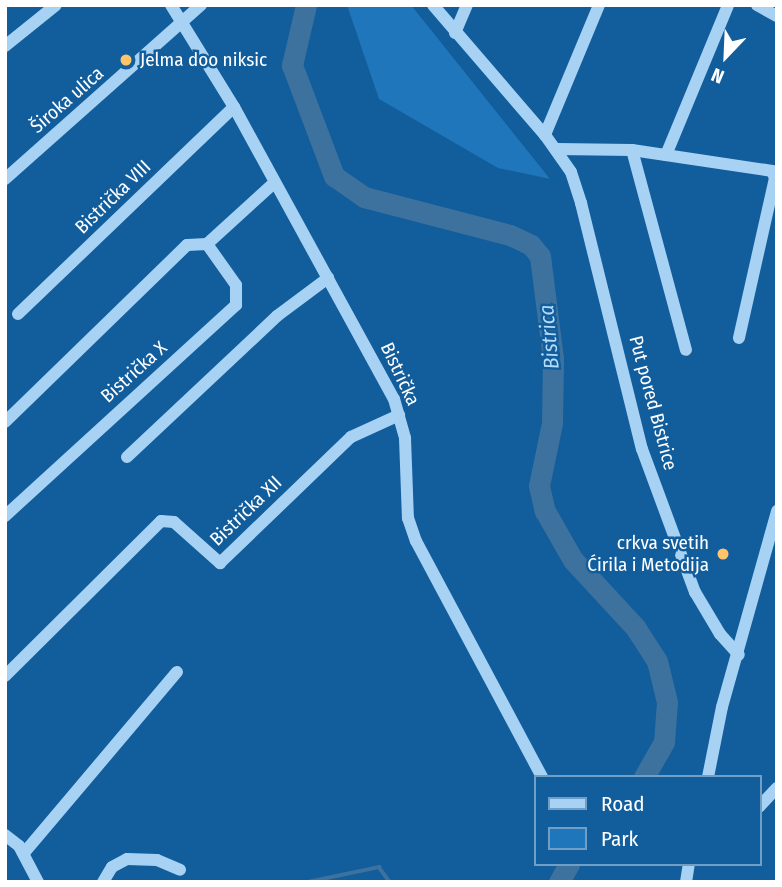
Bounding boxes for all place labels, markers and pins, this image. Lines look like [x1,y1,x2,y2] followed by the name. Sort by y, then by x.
[140,49,267,71] place label: Jelma doo niksic
[118,52,134,68] marker: Jelma doo niksic
[587,532,709,576] place label: crkva svetih Ćirila i Metodija
[715,546,731,562] marker: crkva svetih Ćirila i Metodija

